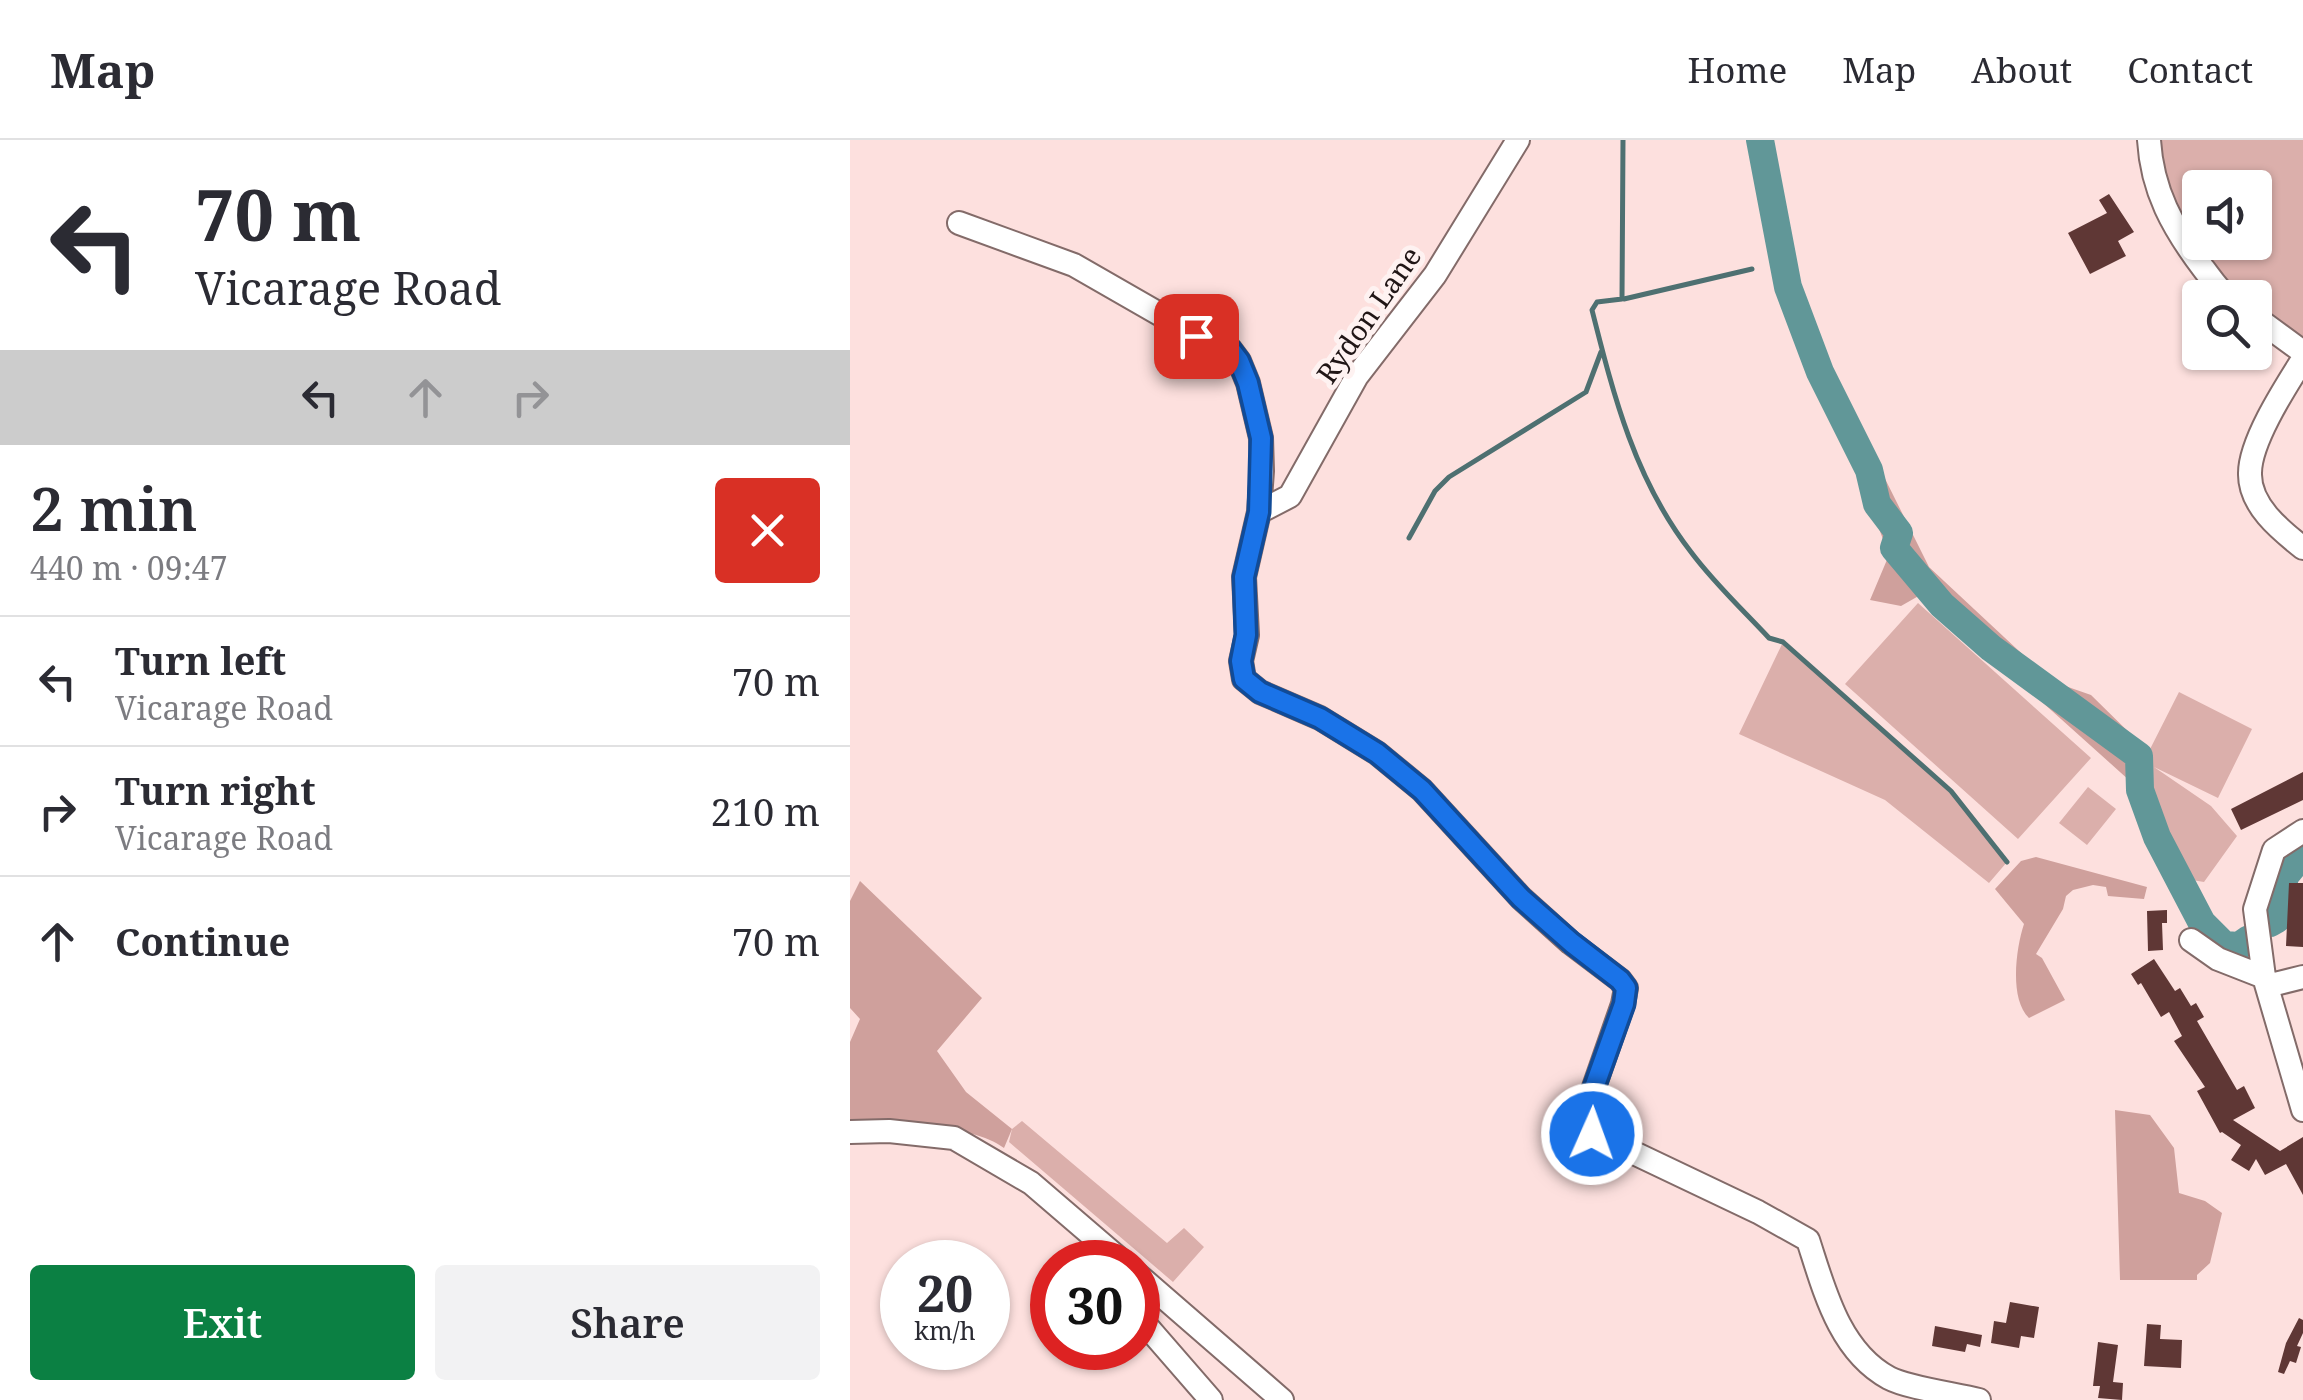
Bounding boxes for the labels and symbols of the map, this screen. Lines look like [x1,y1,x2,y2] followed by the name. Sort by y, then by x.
[1307,239,1429,390] street label: Rydon Lane
[1154,294,1239,379] pin
[1540,1082,1644,1186] position arrow
[1030,1240,1160,1370] speed limit sign: 30

